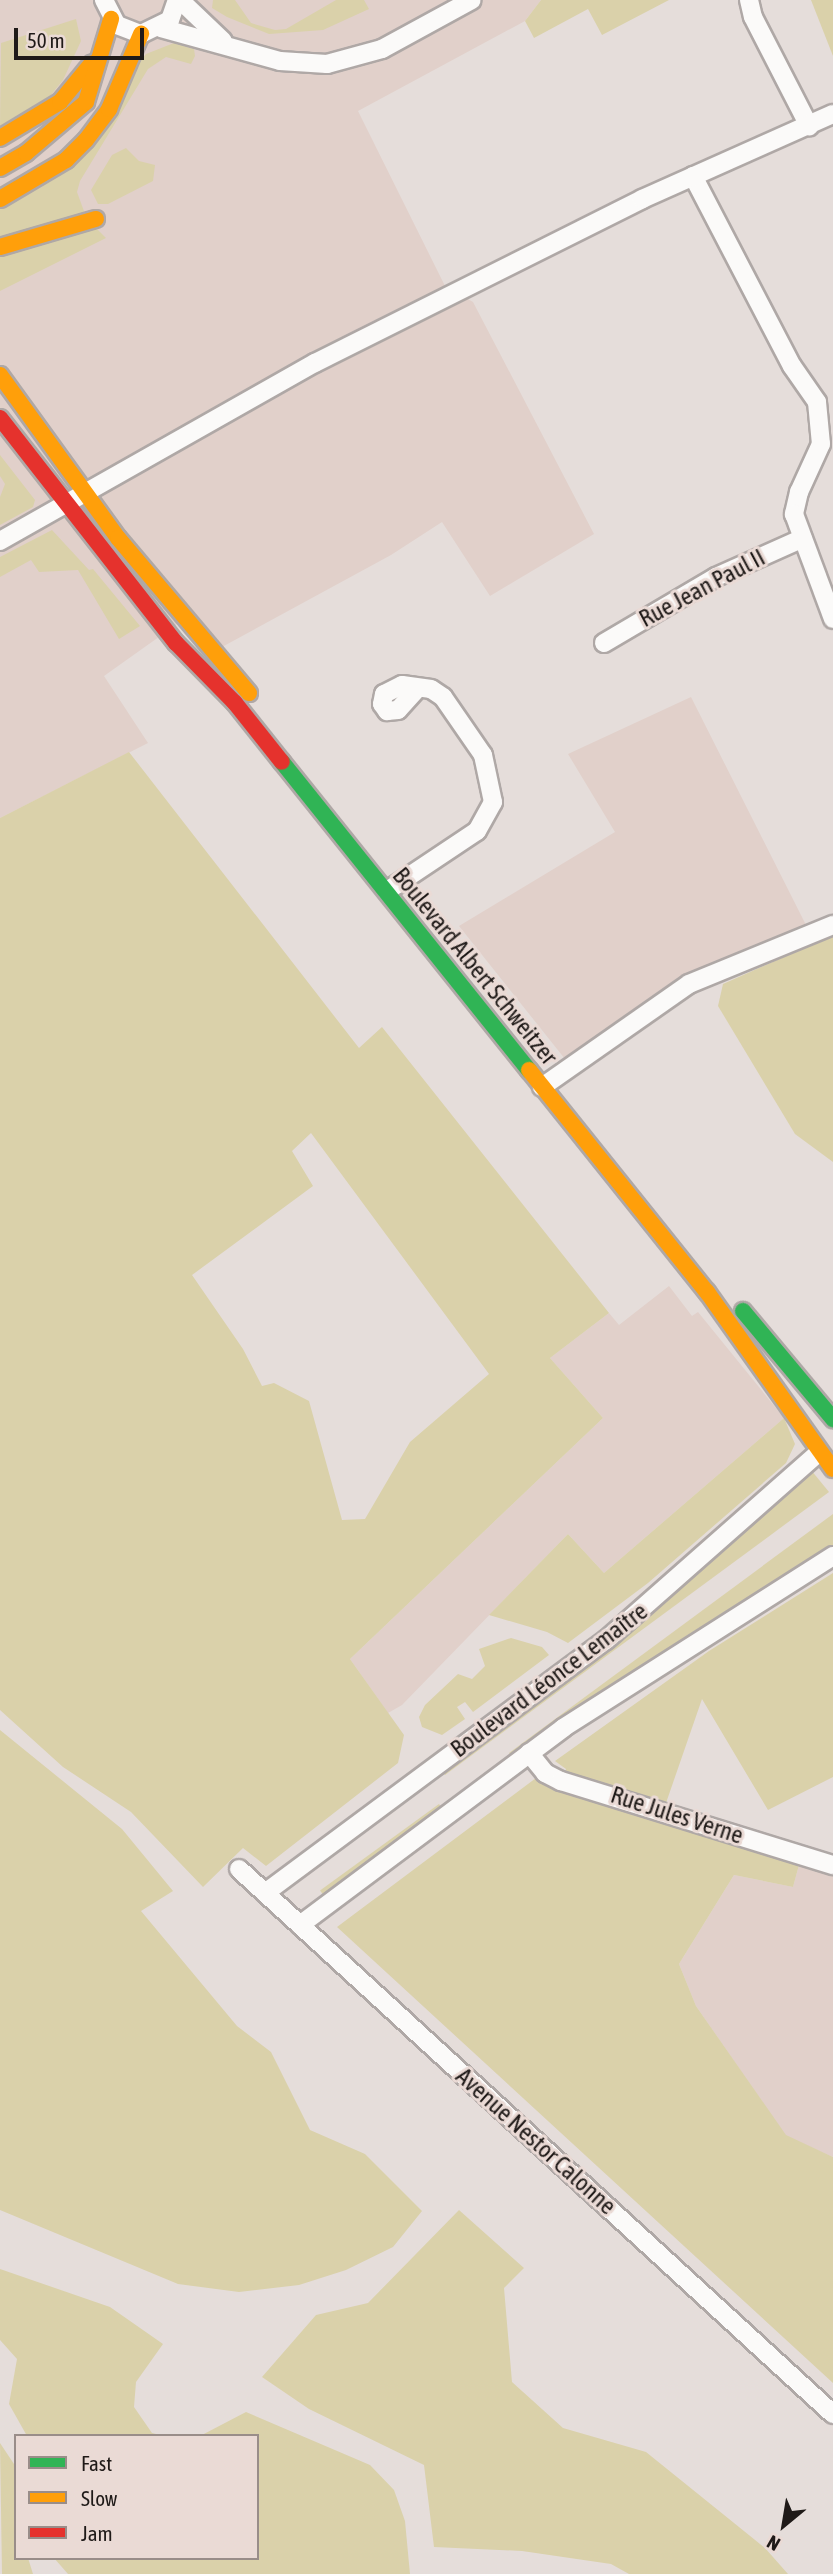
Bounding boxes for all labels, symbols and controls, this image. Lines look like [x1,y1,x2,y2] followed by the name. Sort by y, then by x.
[18,14,147,58] scale bar
[27,28,65,52] text: 50 m
[634,543,770,633] street label: Rue Jean Paul II
[387,862,563,1070] street label: Boulevard Albert Schweitzer
[445,1597,653,1763] street label: Boulevard Léonce Lemaître
[607,1780,747,1850] street label: Rue Jules Verne
[450,2062,622,2220] street label: Avenue Nestor Calonne
[14,2434,259,2560] legend
[81,2451,112,2475] text: Fast
[81,2486,117,2510] text: Slow
[749,2490,819,2560] north arrow
[81,2521,113,2545] text: Jam
[763,2531,784,2556] text: N

